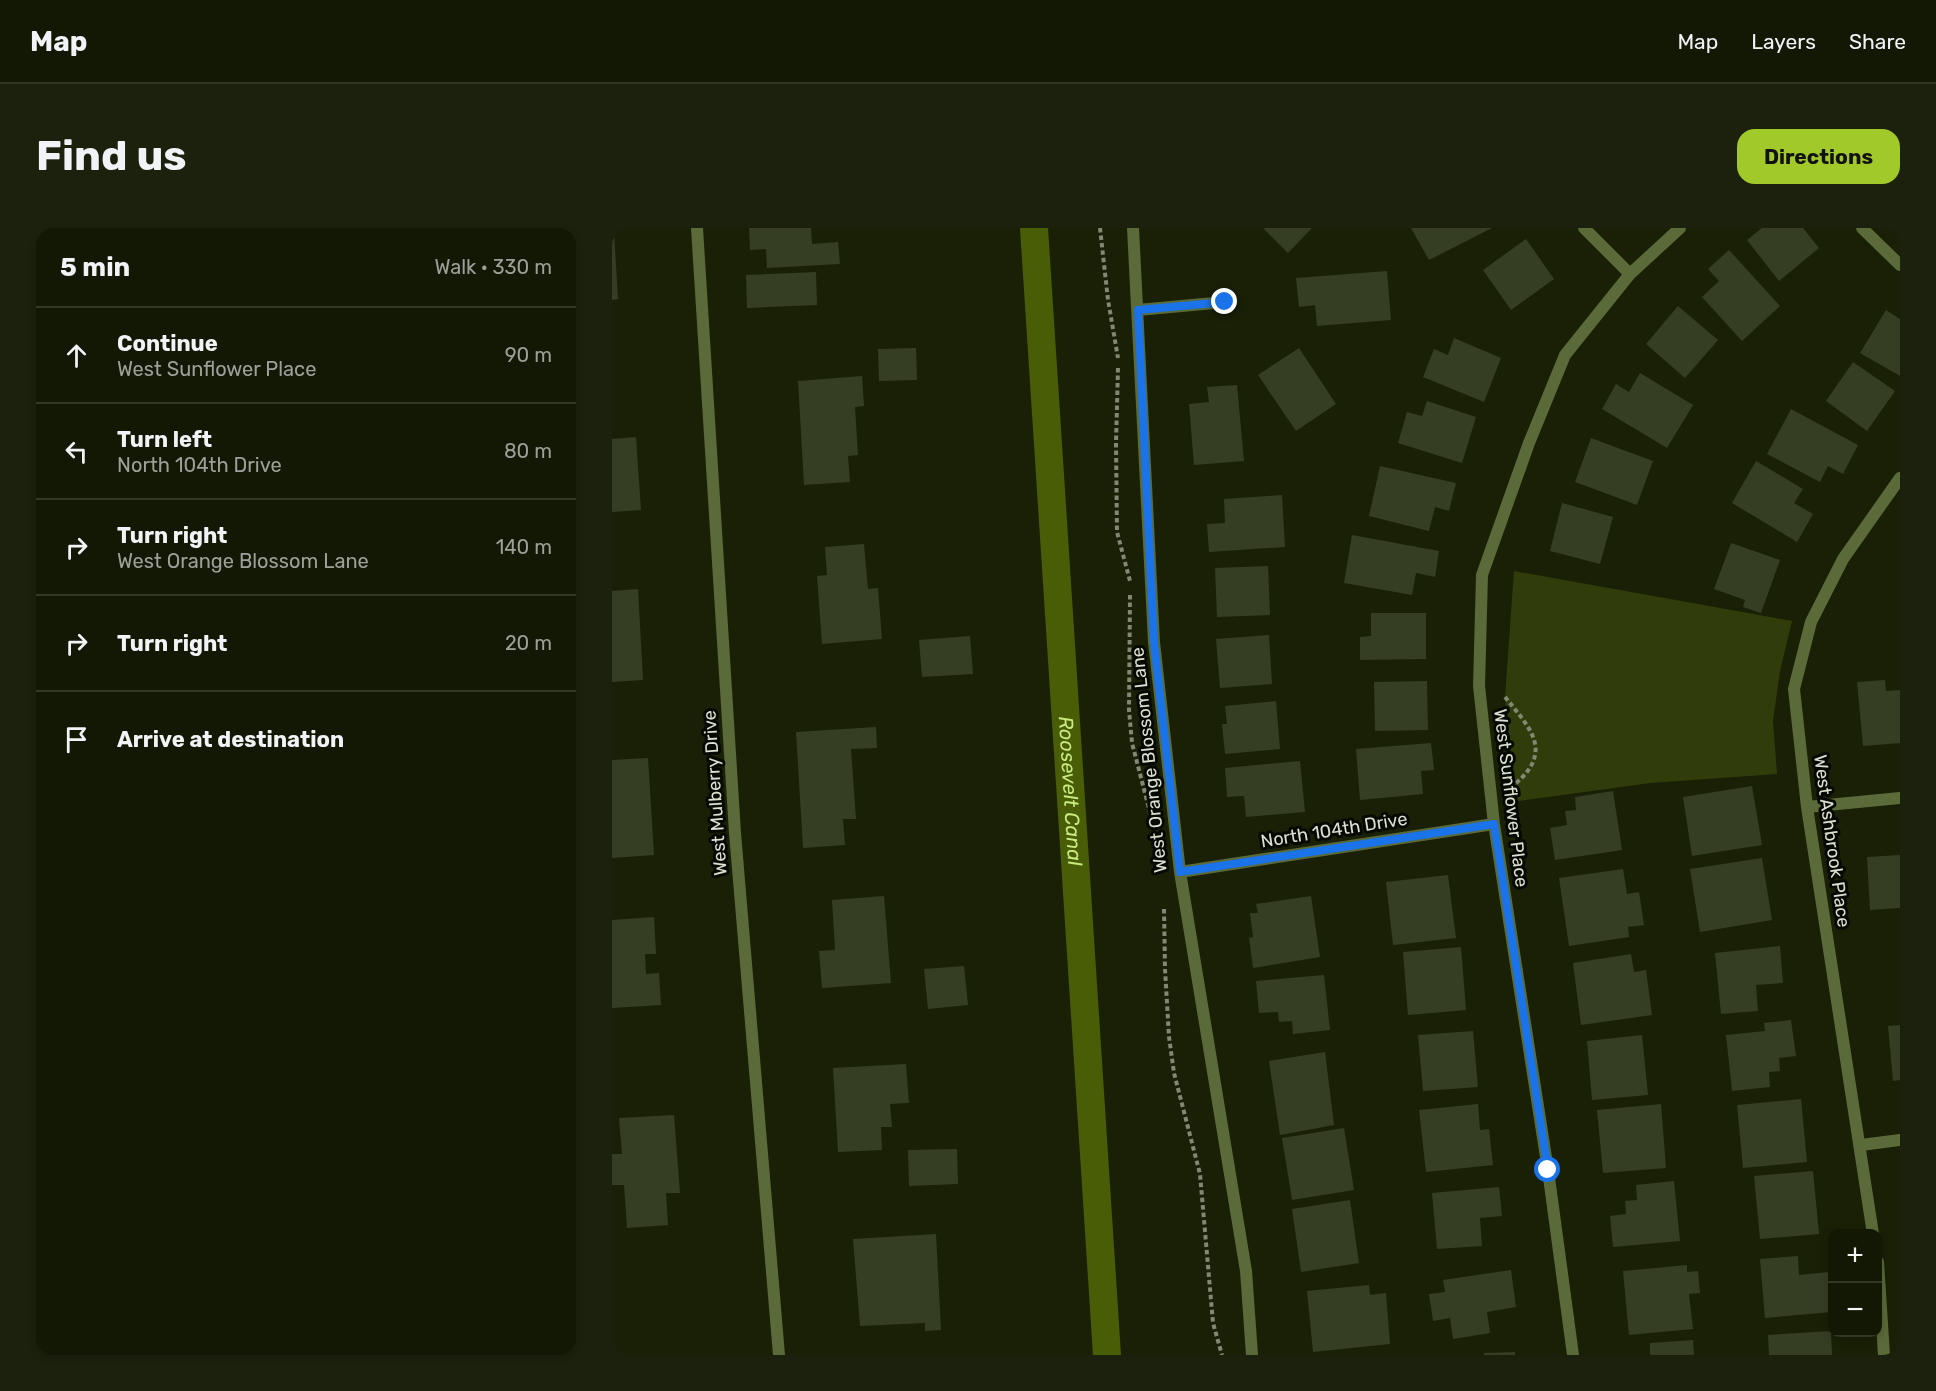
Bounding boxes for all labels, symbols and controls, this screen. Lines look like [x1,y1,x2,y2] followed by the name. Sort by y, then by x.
[30,25,87,58] text: Map
[1677,29,1718,54] text: Map
[1751,29,1816,54] text: Layers
[1849,29,1906,54] text: Share
[1737,129,1900,184] button: Directions
[36,131,187,181] text: Find us
[60,252,130,283] text: 5 min
[435,255,552,279] text: Walk · 330 m
[1211,288,1237,314] route end
[117,330,218,357] text: Continue
[60,339,93,372] icon: ahead
[505,343,552,367] text: 90 m
[117,357,316,381] text: West Sunflower Place
[117,426,212,453] text: Turn left
[60,435,93,468] icon: left
[504,439,552,463] text: 80 m
[117,453,282,477] text: North 104th Drive
[117,522,227,549] text: Turn right
[60,531,93,564] icon: right
[496,535,552,559] text: 140 m
[117,549,369,573] text: West Orange Blossom Lane
[60,627,93,660] icon: right
[117,630,227,657] text: Turn right
[505,631,552,655] text: 20 m
[1126,646,1172,874] street label: West Orange Blossom Lane
[1489,708,1533,888] street label: West Sunflower Place
[698,709,732,877] street label: West Mulberry Drive
[1054,715,1087,868] water label: Roosevelt Canal
[60,723,93,756] icon: arrive
[117,726,344,753] text: Arrive at destination
[1809,753,1855,929] street label: West Ashbrook Place
[1259,808,1409,852] street label: North 104th Drive
[1534,1156,1560,1182] route start
[1828,1229,1882,1337] map controls
[1828,1229,1882,1283] button: +
[1828,1283,1882,1337] button: −

